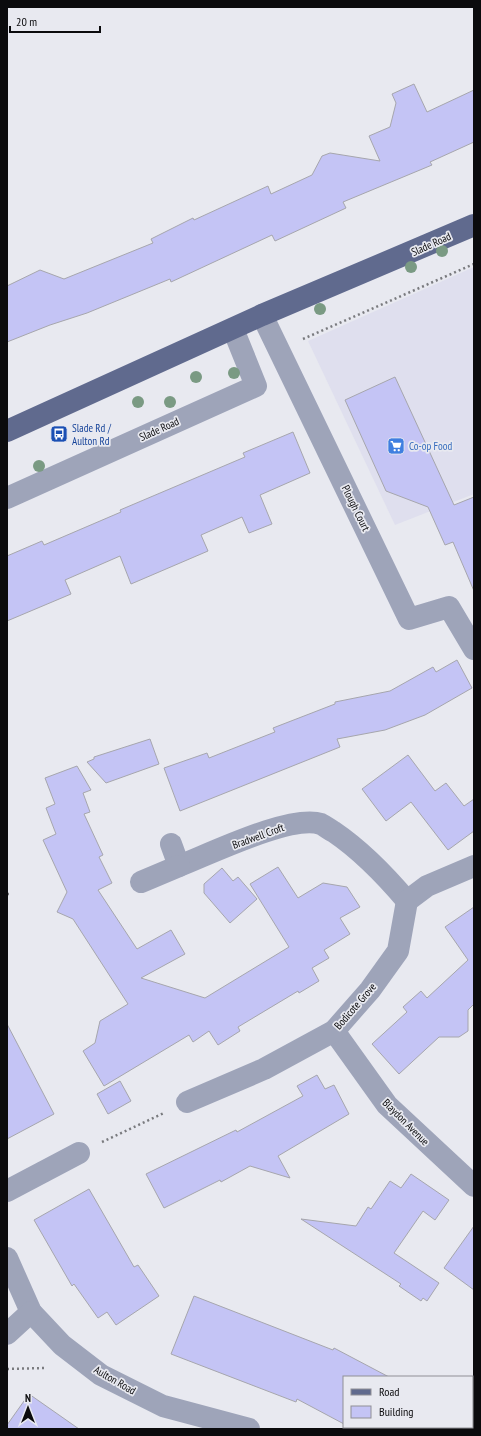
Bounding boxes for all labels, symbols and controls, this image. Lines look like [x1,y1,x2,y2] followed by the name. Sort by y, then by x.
[10,8,100,34] scale bar
[16,14,37,29] text: 20 m
[409,229,453,259] street label: Slade Road
[137,414,181,444] street label: Slade Road
[72,421,112,448] place label: Slade Rd / Aulton Rd
[49,424,69,444] bus stop icon: Slade Rd / Aulton Rd
[386,436,406,456] supermarket icon: Co-op Food
[409,439,453,453] place label: Co-op Food
[339,483,373,533] street label: Plough Court
[230,820,286,852] street label: Bradwell Croft
[331,979,379,1032] street label: Bodicote Grove
[380,1096,433,1149] street label: Blaydon Avenue
[92,1362,139,1398] street label: Aulton Road
[343,1376,473,1428] legend
[379,1384,399,1399] text: Road
[8,1388,48,1428] north arrow
[25,1391,31,1405] text: N
[379,1404,414,1419] text: Building

